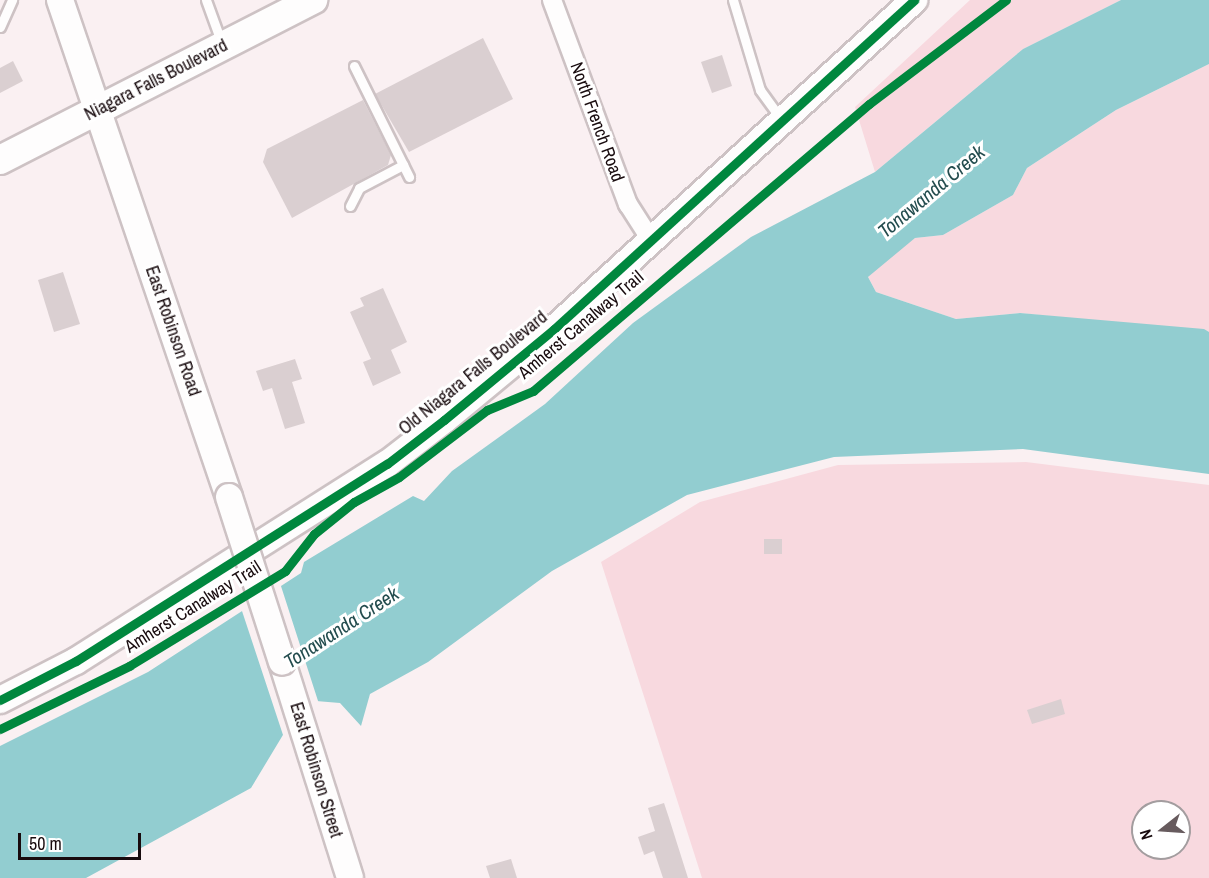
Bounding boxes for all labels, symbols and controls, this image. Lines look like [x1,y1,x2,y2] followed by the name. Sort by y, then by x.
[81,35,231,125] street label: Niagara Falls Boulevard
[565,59,629,185] street label: North French Road
[873,139,989,243] water label: Tonawanda Creek
[141,263,205,399] street label: East Robinson Road
[514,266,648,384] street label: Amherst Canalway Trail
[394,306,552,440] street label: Old Niagara Falls Boulevard
[121,556,265,658] street label: Amherst Canalway Trail
[279,581,403,673] water label: Tonawanda Creek
[285,700,347,840] street label: East Robinson Street
[1131,800,1191,860] north arrow
[21,821,144,859] scale bar
[1134,827,1158,842] text: N
[29,831,62,856] text: 50 m

